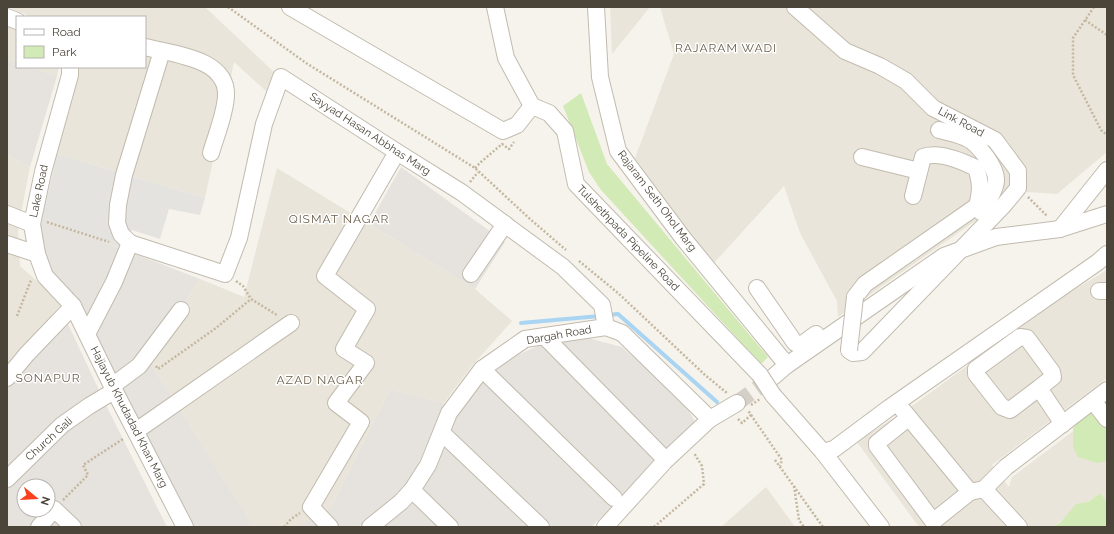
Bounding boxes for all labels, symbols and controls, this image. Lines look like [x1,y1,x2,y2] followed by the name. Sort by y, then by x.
[16,16,146,68] legend
[52,25,81,39] text: Road
[675,41,777,55] district label: RAJARAM WADI
[52,45,77,59] text: Park
[307,90,433,178] street label: Sayyad Hasan Abbhas Marg
[936,104,986,140] street label: Link Road
[615,148,699,254] street label: Rajaram Seth Ohol Marg
[27,163,51,219] street label: Lake Road
[574,182,682,294] street label: Tulshethpada Pipeline Road
[289,212,389,226] district label: QISMAT NAGAR
[525,323,593,347] street label: Dargah Road
[88,344,170,490] street label: Hajiayub Khudadad Khan Marg
[15,371,81,385] district label: SONAPUR
[276,373,364,387] district label: AZAD NAGAR
[23,415,75,463] street label: Church Gali
[16,478,56,518] north arrow
[38,495,53,507] text: N

